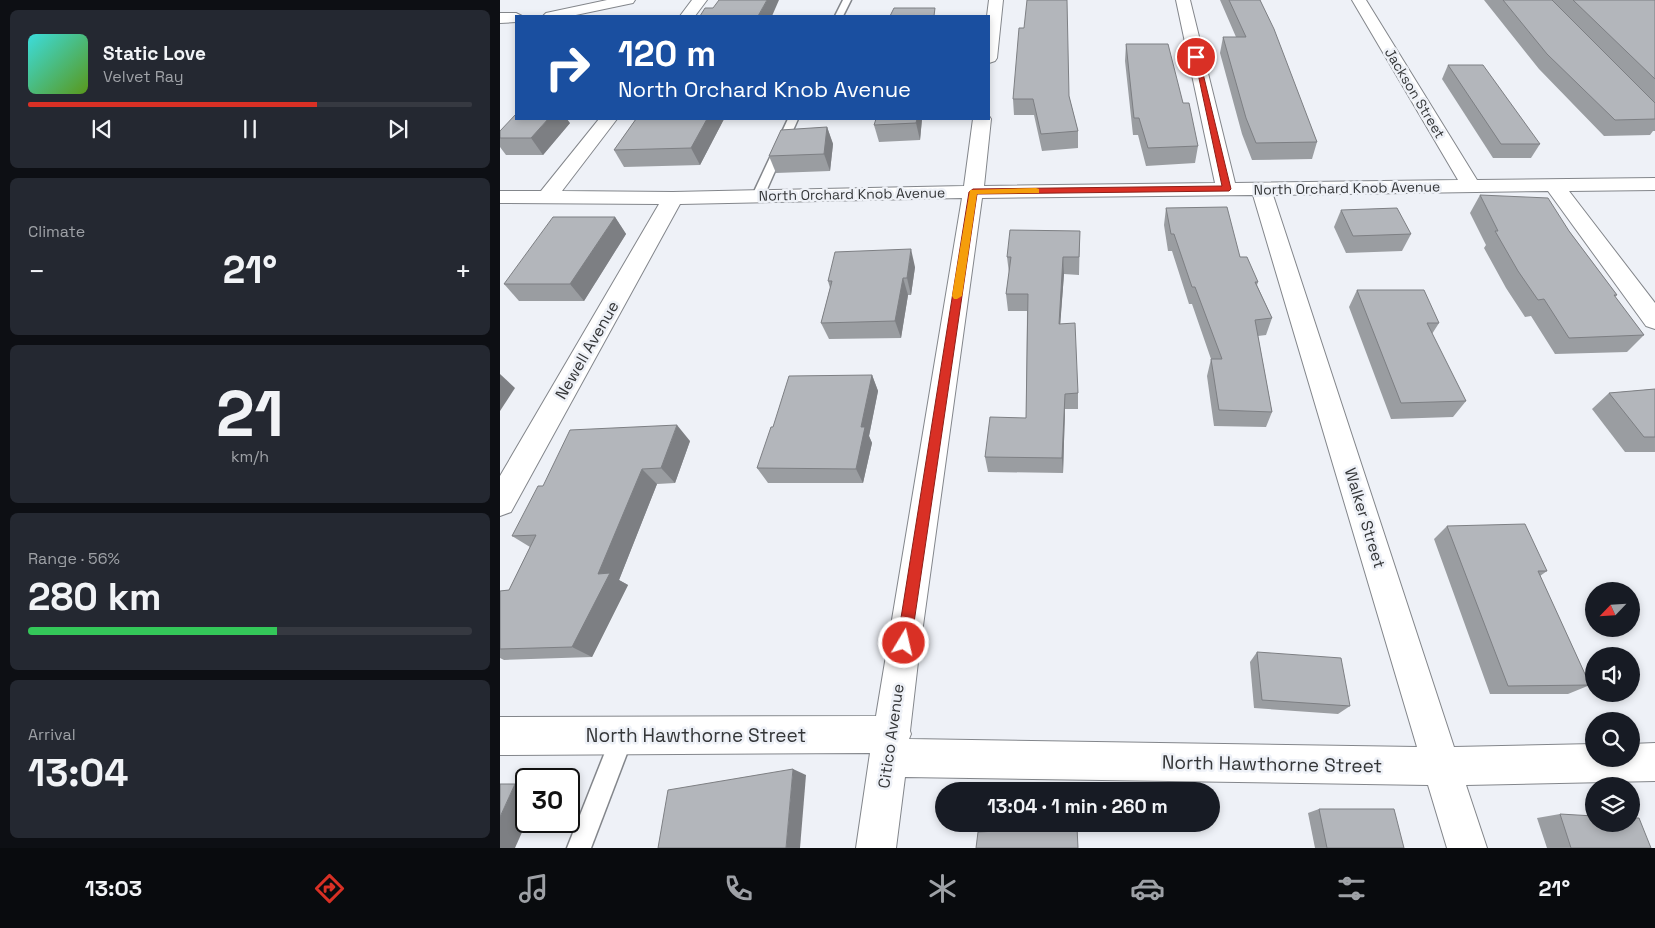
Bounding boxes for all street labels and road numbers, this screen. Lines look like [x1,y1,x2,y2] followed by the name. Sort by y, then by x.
[1381,44,1449,142] street label: Jackson Street
[1254,177,1440,199] street label: North Orchard Knob Avenue
[759,183,945,205] street label: North Orchard Knob Avenue
[550,297,624,403] street label: Newell Avenue
[1340,465,1390,571] street label: Walker Street
[873,682,909,790] street label: Citico Avenue
[586,723,806,748] street label: North Hawthorne Street
[1162,750,1382,778] street label: North Hawthorne Street

